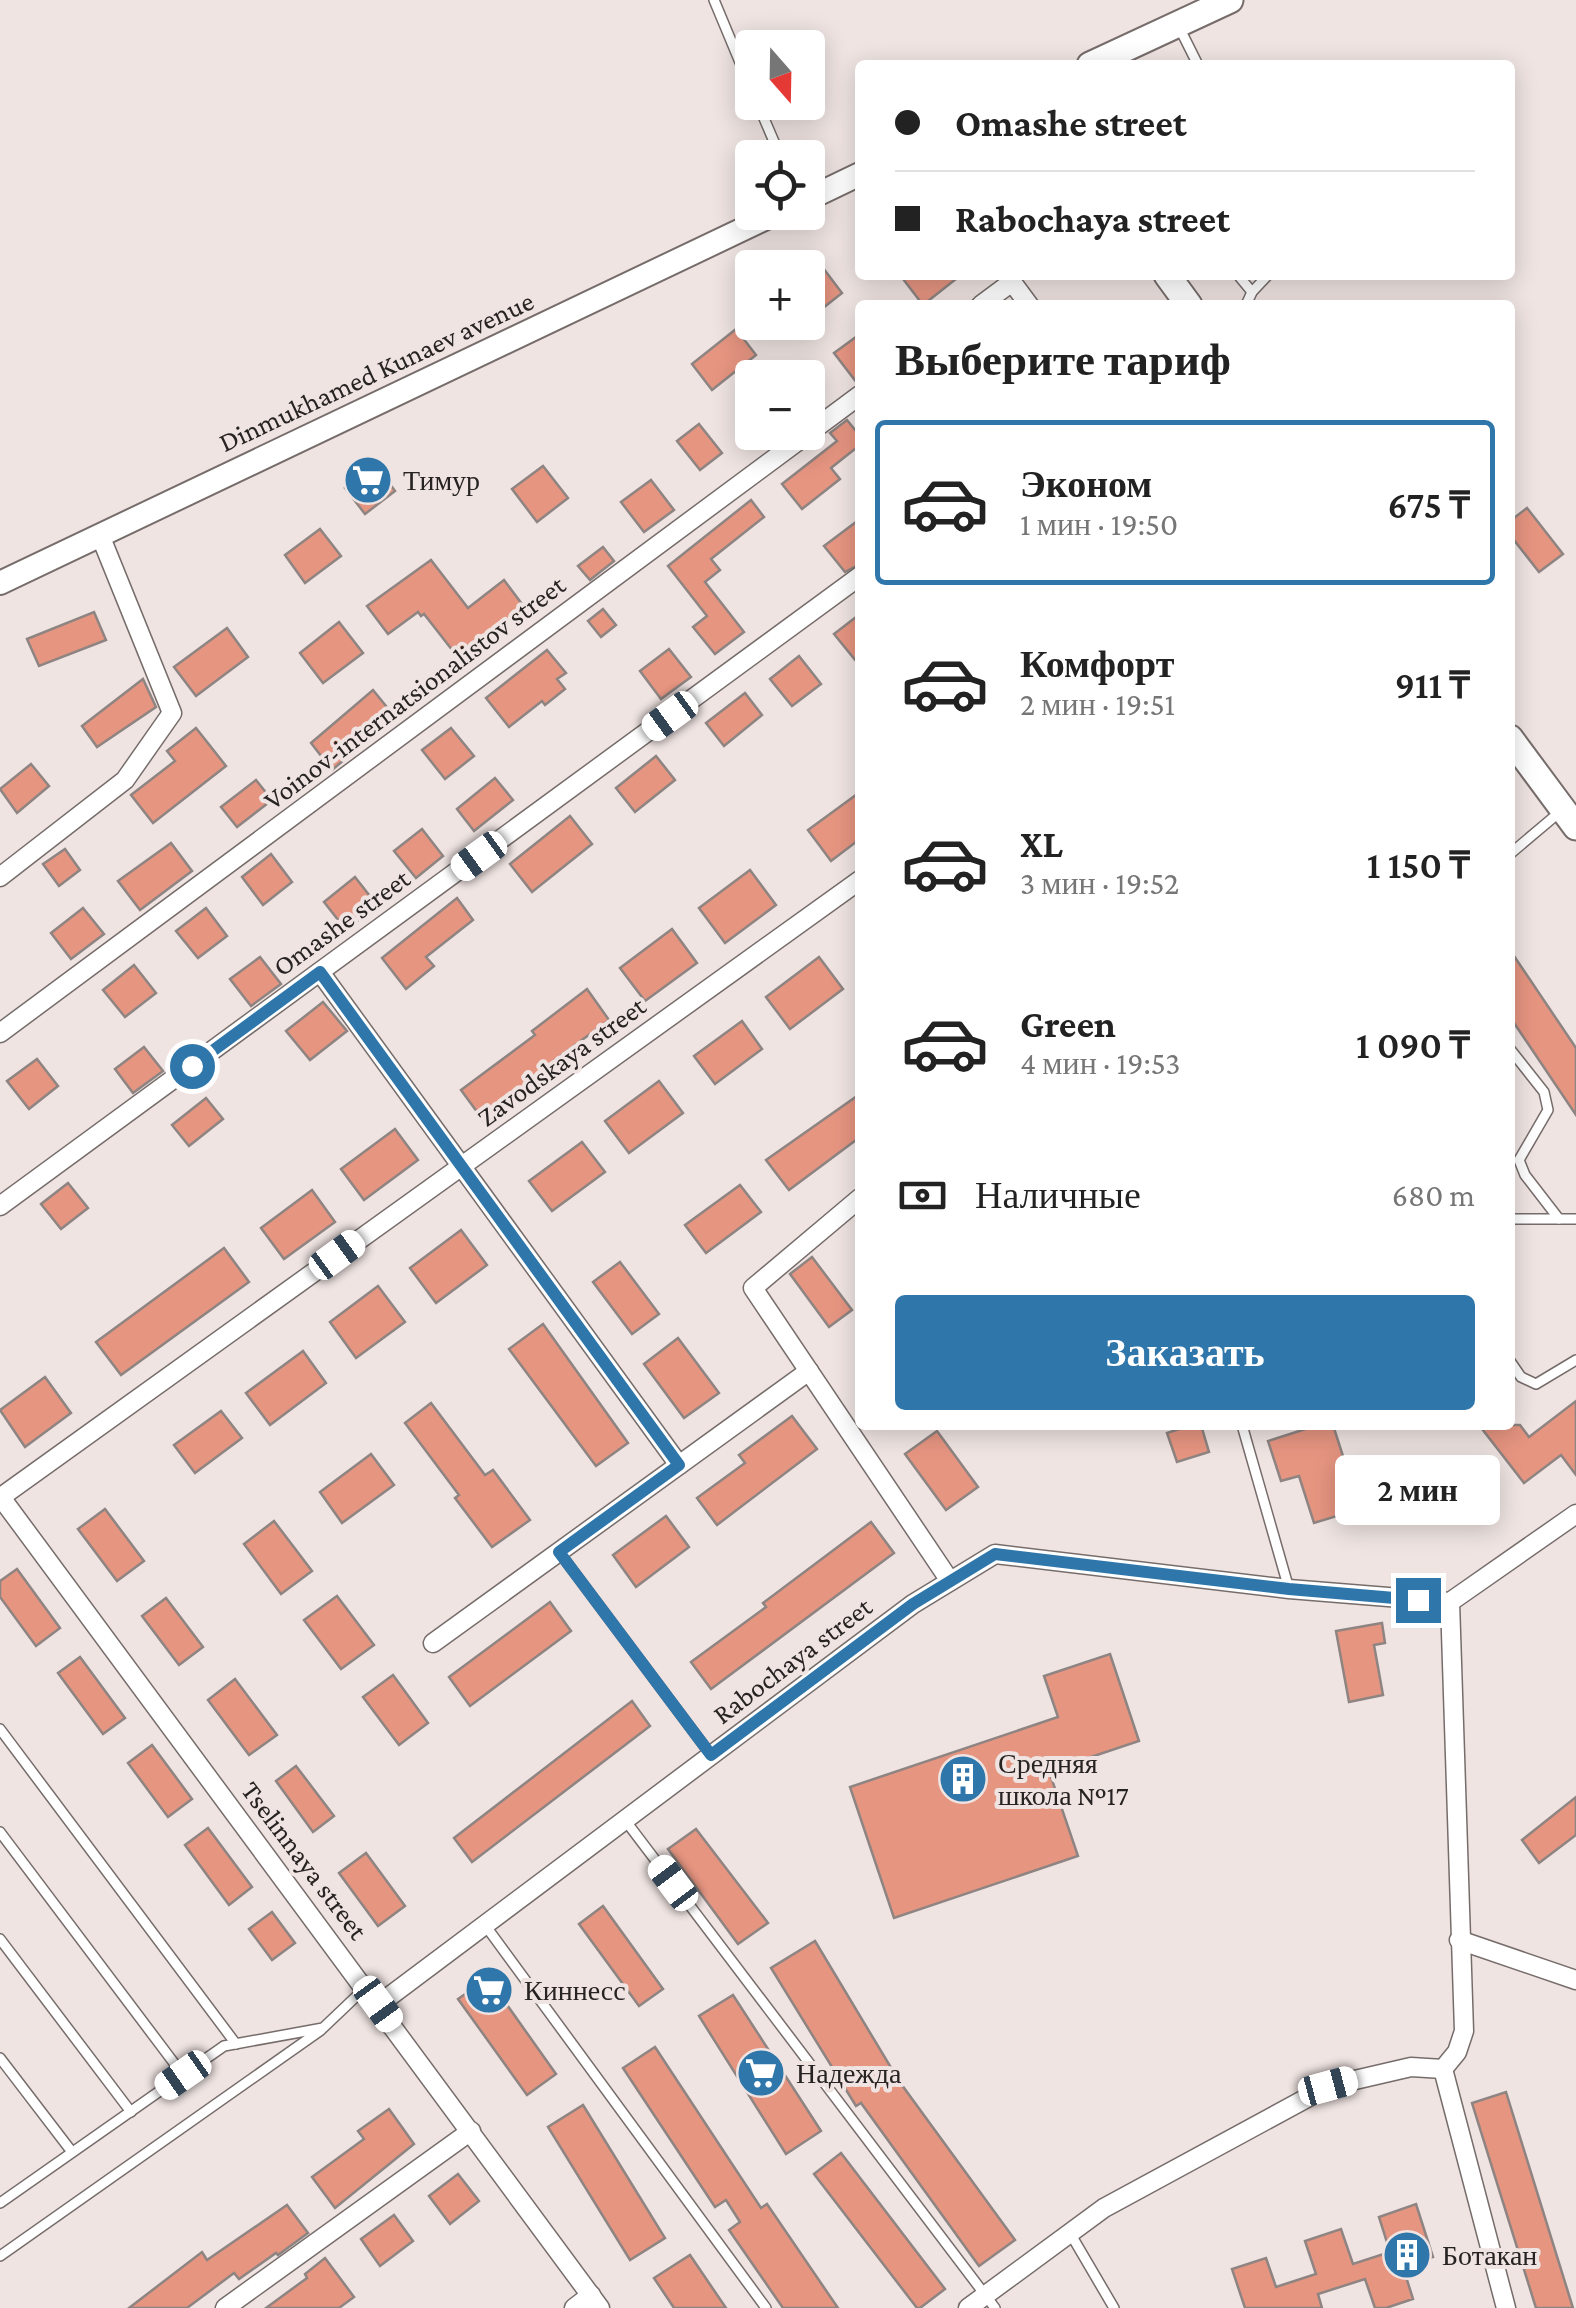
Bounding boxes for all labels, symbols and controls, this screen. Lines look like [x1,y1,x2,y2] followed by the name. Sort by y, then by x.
[735,30,825,120] north arrow
[735,30,825,450] map controls
[955,102,1187,144] text: Omashe street
[735,140,825,230] button: locate
[955,198,1230,240] text: Rabochaya street
[735,250,825,340] button: +
[214,285,538,458] street label: Dinmukhamed Kunaev avenue
[895,335,1231,385] text: Выберите тариф
[735,360,825,450] button: −
[342,454,394,506] supermarket icon: Тимур
[900,458,990,548] icon: car
[1020,463,1152,505] text: Эконом
[403,465,480,496] place label: Тимур
[1387,484,1470,526] text: 675 ₸
[1020,506,1178,542] text: 1 мин · 19:50
[258,569,572,816] street label: Voinov-internatsionalistov street
[900,638,990,728] icon: car
[1020,643,1174,685] text: Комфорт
[1395,664,1470,706] text: 911 ₸
[637,686,703,746] car
[1020,686,1175,722] text: 2 мин · 19:51
[900,818,990,908] icon: car
[1020,823,1063,865] text: XL
[446,826,512,886] car
[1367,844,1470,886] text: 1 150 ₸
[267,862,416,982] street label: Omashe street
[1020,865,1179,901] text: 3 мин · 19:52
[471,990,652,1133] street label: Zavodskaya street
[900,998,990,1088] icon: car
[1020,1003,1116,1045] text: Green
[1356,1024,1470,1066] text: 1 090 ₸
[170,1044,215,1089] route start
[1020,1045,1181,1081] text: 4 мин · 19:53
[895,1168,950,1223] icon: cash
[975,1174,1141,1216] text: Наличные
[1392,1177,1475,1213] text: 680 m
[304,1225,370,1285] car
[895,1295,1475,1410] button: Заказать
[1336,1455,1500,1525] callout: 2 мин
[1377,1472,1458,1508] text: 2 мин
[1396,1578,1441,1623] route end
[707,1590,878,1730] street label: Rabochaya street
[998,1748,1129,1811] place label: Средняя школа №17
[937,1753,989,1805] building icon: Средняя школа №17
[235,1775,374,1946] street label: Tselinnaya street
[643,1850,703,1916] car
[463,1964,515,2016] supermarket icon: Киннесс
[348,1971,408,2037] car
[524,1975,626,2006] place label: Киннесс
[150,2046,216,2104] car
[735,2047,787,2099] supermarket icon: Надежда
[796,2058,902,2089] place label: Надежда
[1295,2064,1361,2108] car
[1381,2229,1433,2281] building icon: Ботакан
[1442,2240,1537,2271] place label: Ботакан

